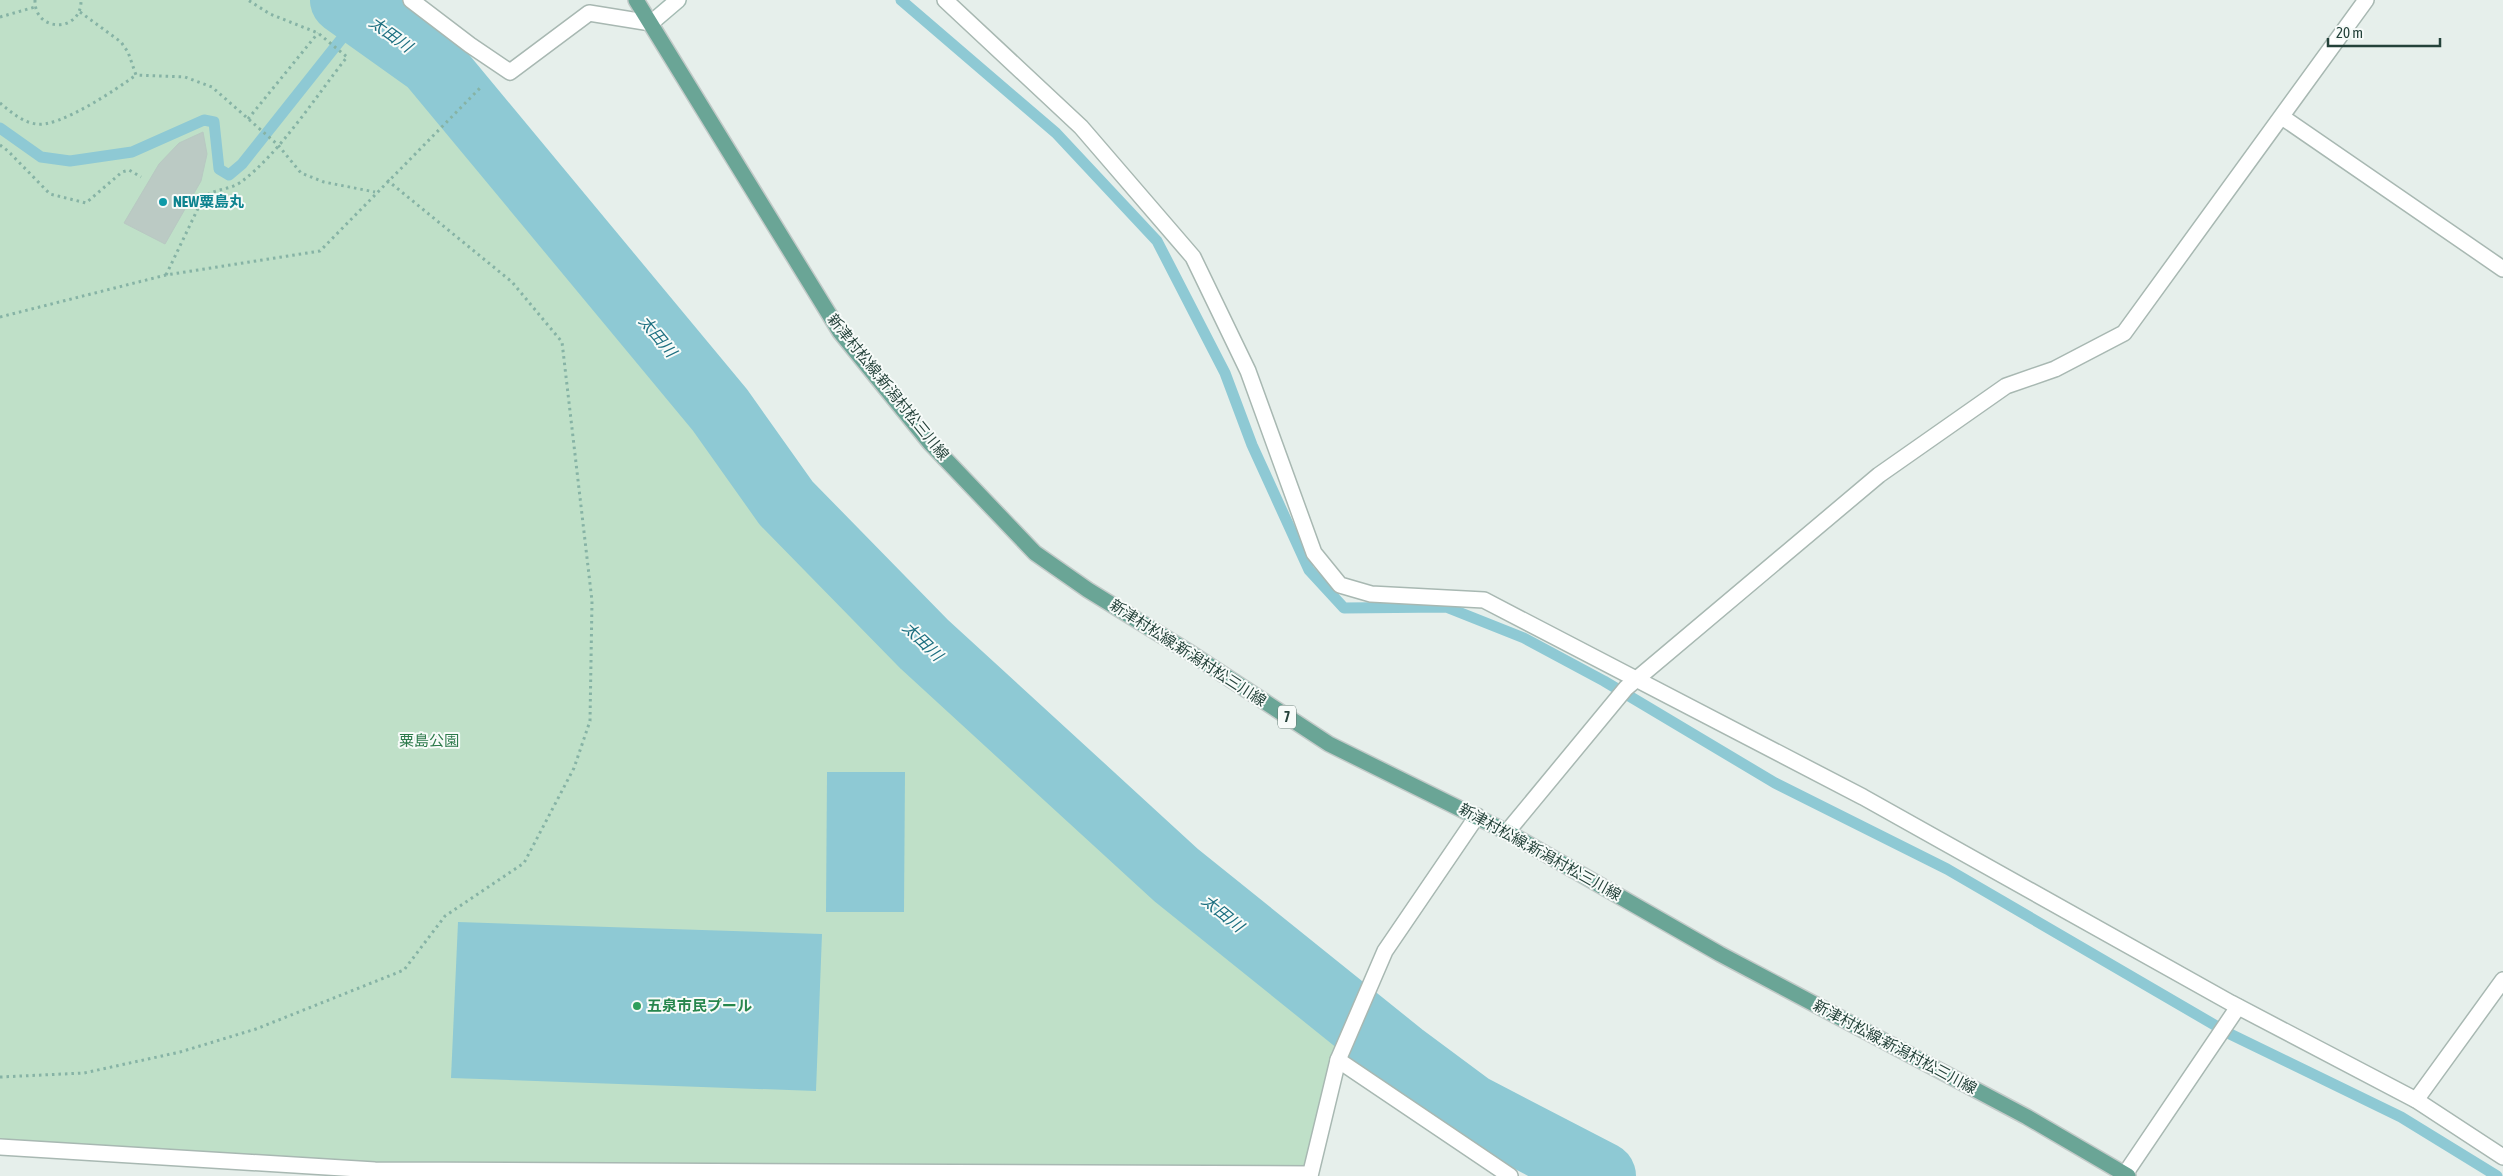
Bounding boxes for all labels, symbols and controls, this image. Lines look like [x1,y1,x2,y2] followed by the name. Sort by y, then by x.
[366,13,417,57] water label: 太田川
[2328,15,2440,47] scale bar
[2336,24,2363,41] text: 20 m
[173,193,244,210] place label: NEW粟島丸
[157,196,169,208] marker: NEW粟島丸
[824,310,952,463] street label: 新津村松線;新潟村松三川線
[636,312,682,362] water label: 太田川
[1107,596,1270,709] street label: 新津村松線;新潟村松三川線
[899,618,948,666] water label: 太田川
[1278,706,1296,729] road number: 7
[399,732,459,749] park label: 粟島公園
[1456,800,1624,903] street label: 新津村松線;新潟村松三川線
[1199,891,1249,936] water label: 太田川
[1811,996,1980,1097] street label: 新津村松線;新潟村松三川線
[647,997,752,1014] place label: 五泉市民プール
[631,1000,643,1012] marker: 五泉市民プール

